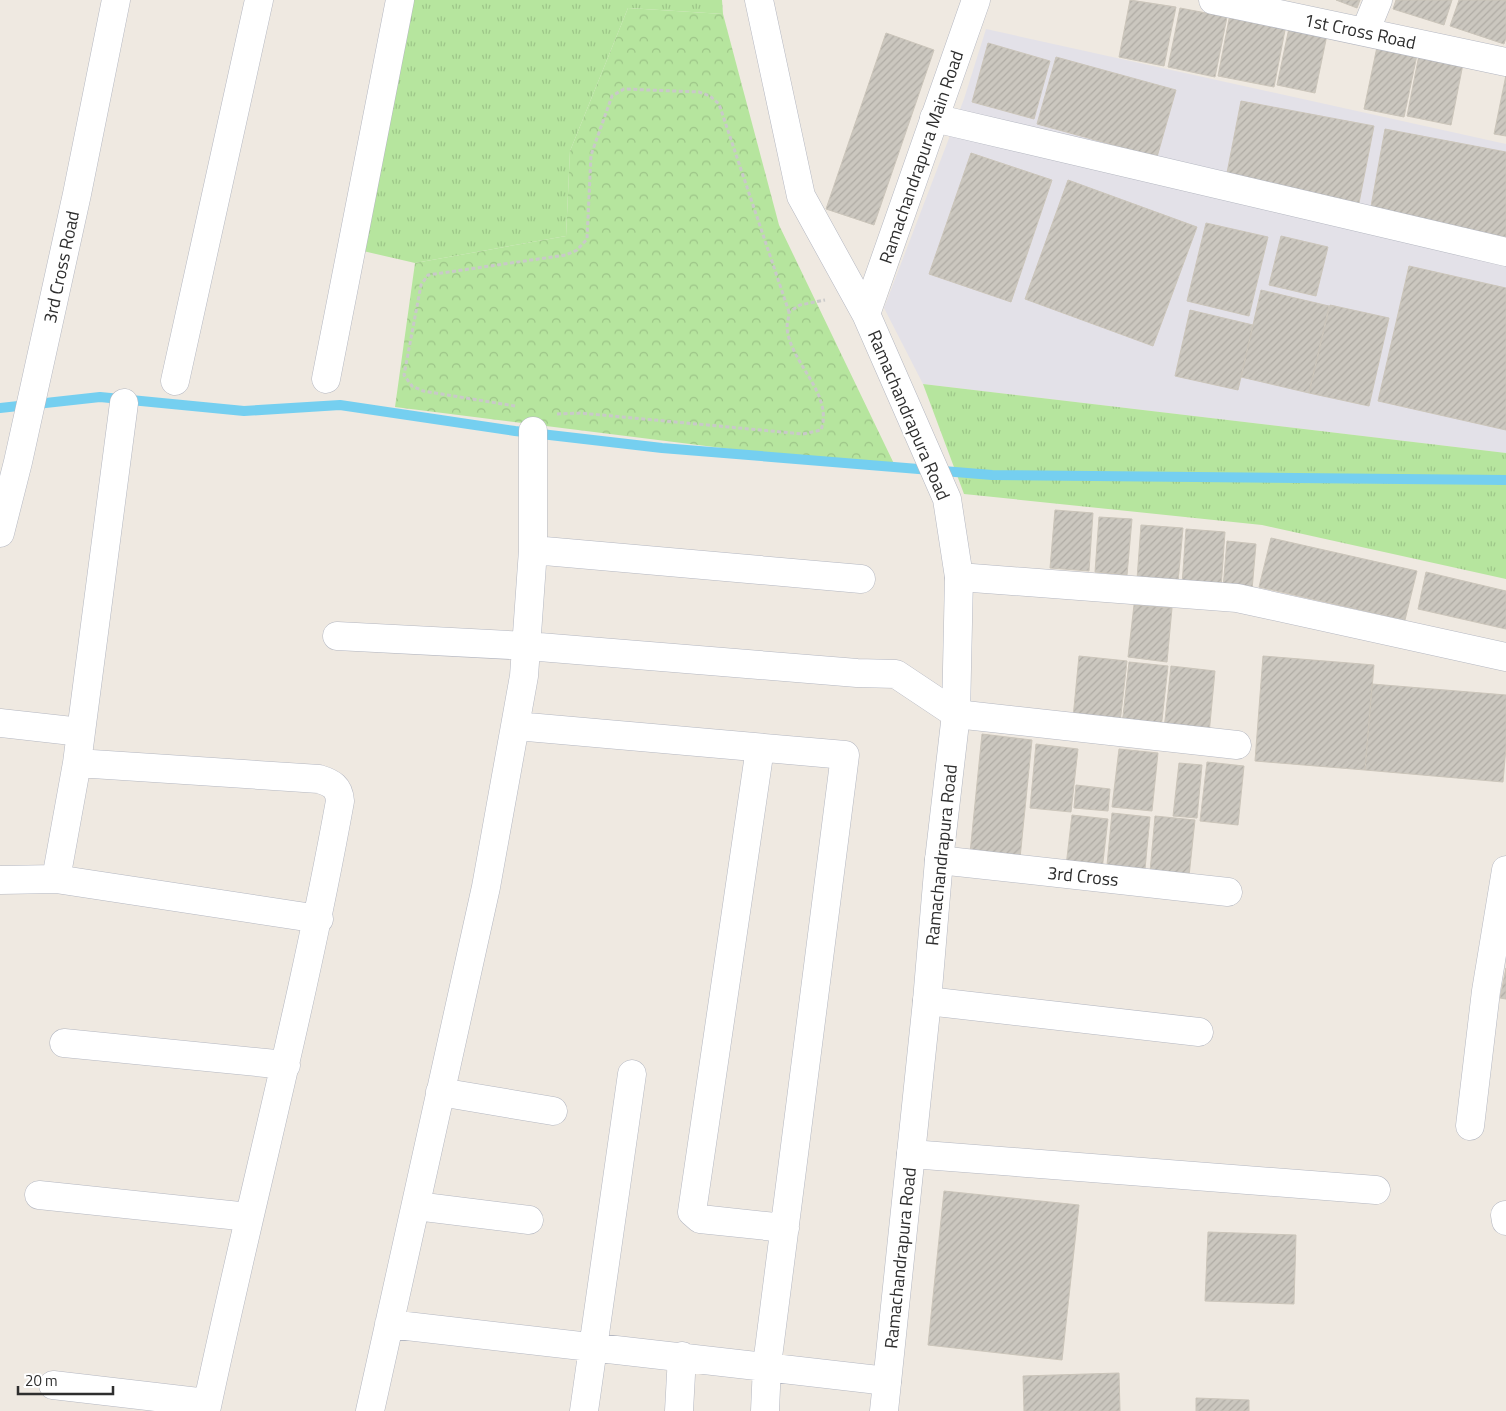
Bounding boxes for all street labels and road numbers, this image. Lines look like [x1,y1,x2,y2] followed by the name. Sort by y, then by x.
[1302,6,1418,56] street label: 1st Cross Road
[872,47,970,267] street label: Ramachandrapura Main Road
[36,208,86,326] street label: 3rd Cross Road
[861,326,957,504] street label: Ramachandrapura Road
[918,763,964,947] street label: Ramachandrapura Road
[1046,859,1120,893] street label: 3rd Cross
[877,1166,923,1350] street label: Ramachandrapura Road

